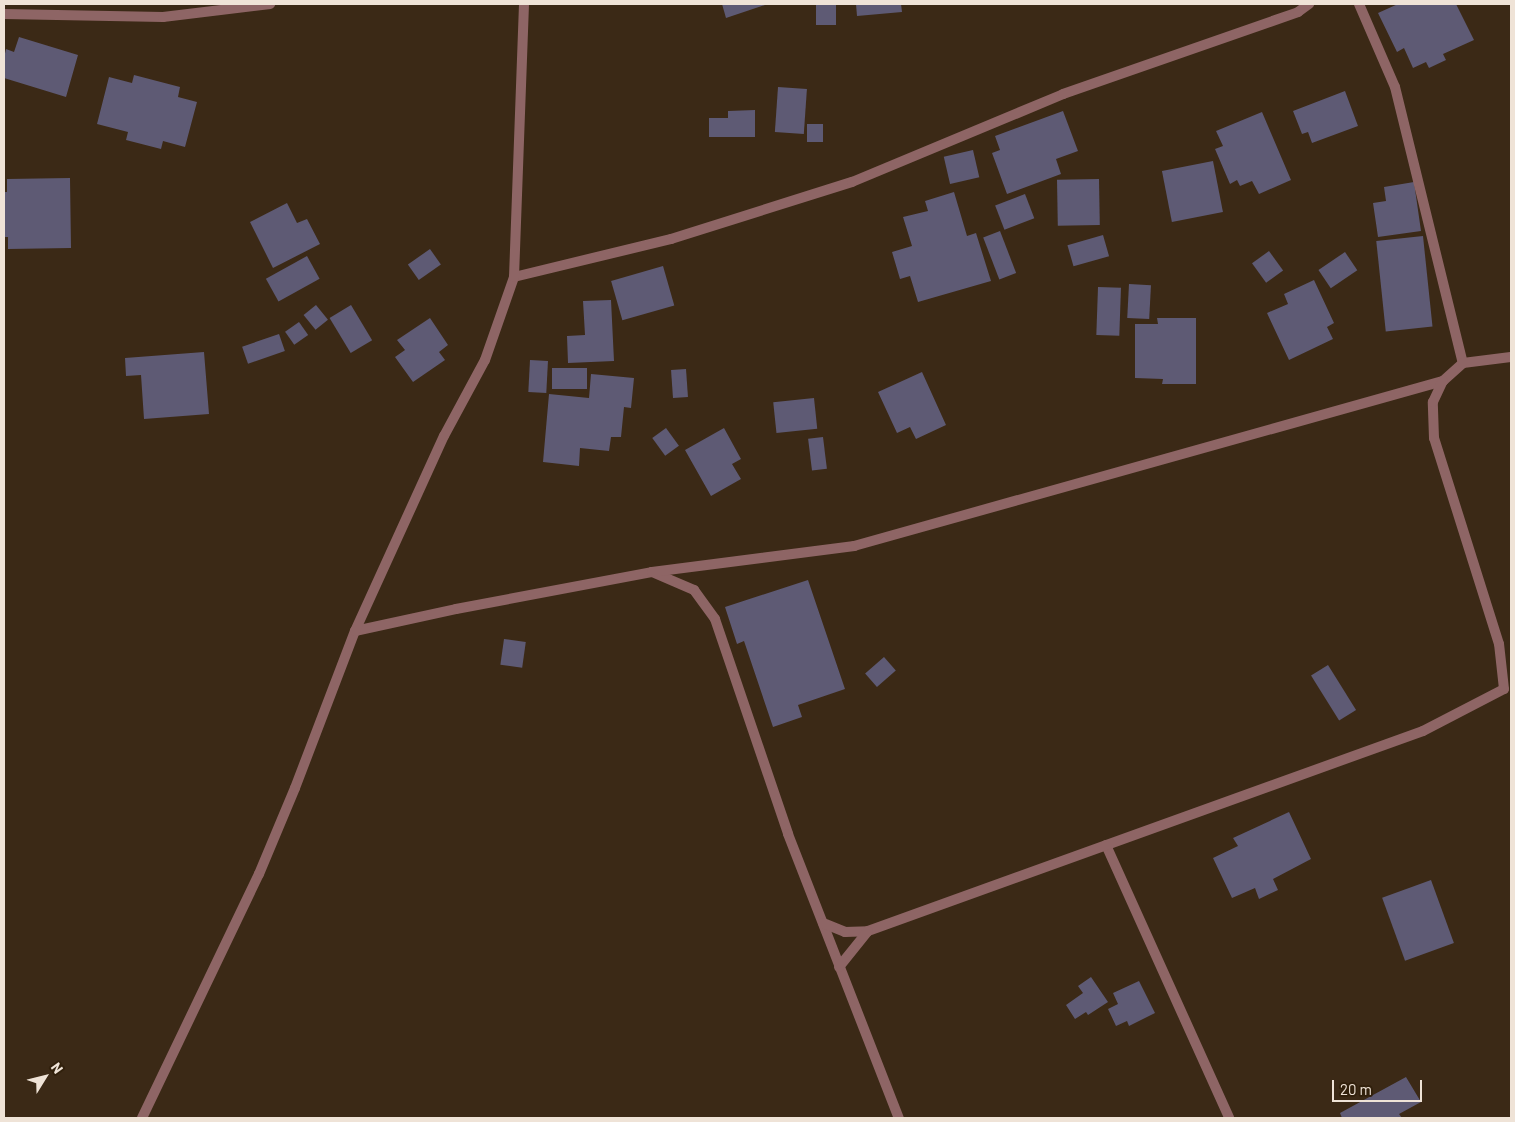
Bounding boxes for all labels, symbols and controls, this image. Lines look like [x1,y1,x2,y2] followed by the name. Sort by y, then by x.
[20,1052,70,1102] north arrow
[48,1059,67,1077] text: N
[1335,1070,1425,1102] scale bar
[1340,1080,1372,1098] text: 20 m

